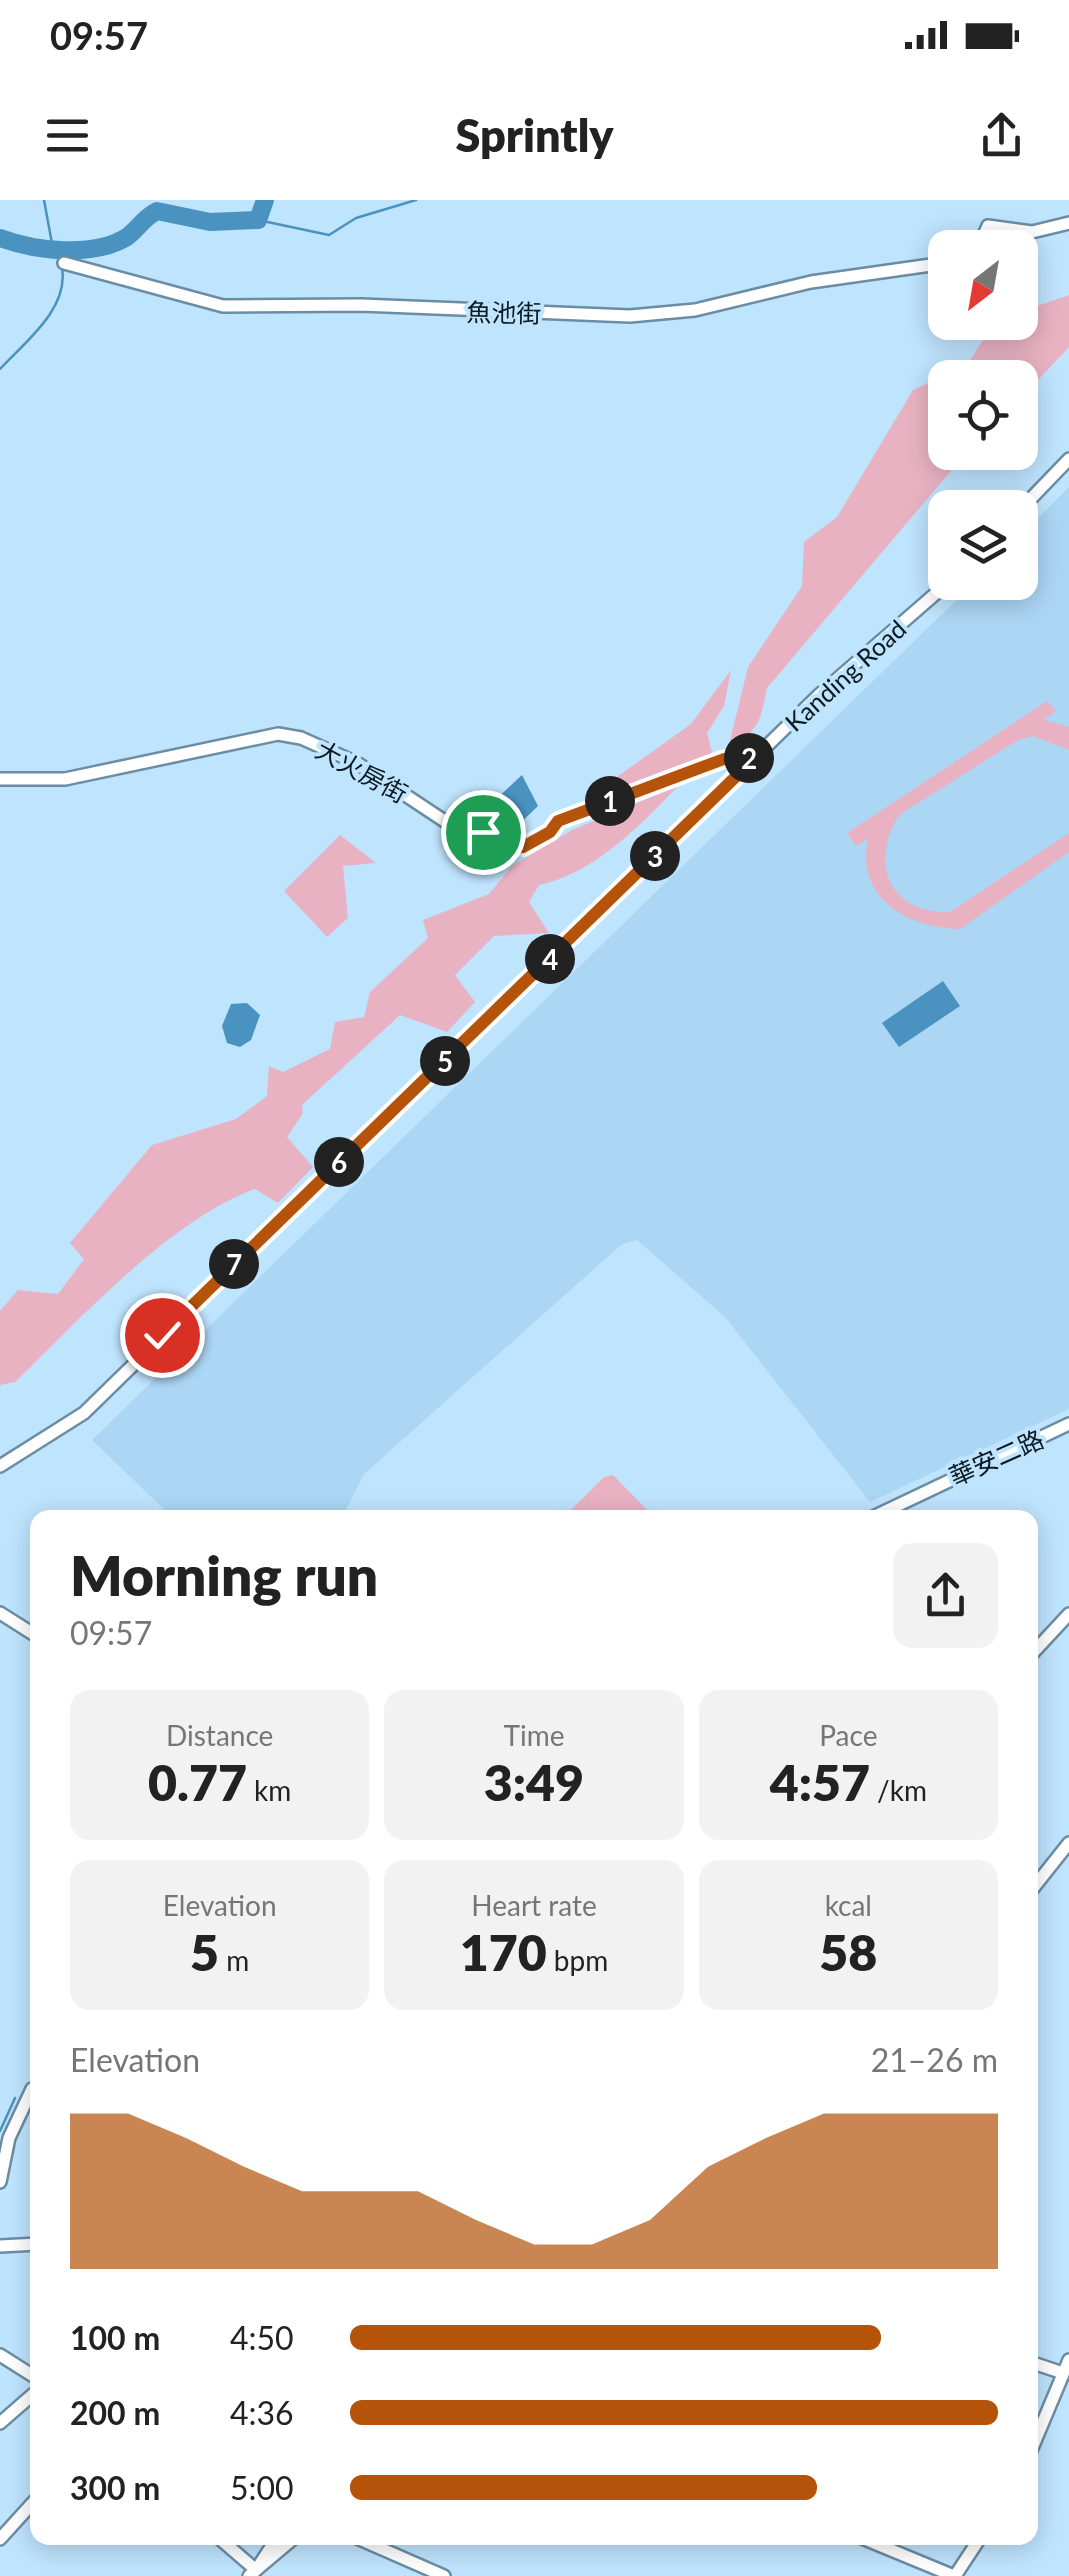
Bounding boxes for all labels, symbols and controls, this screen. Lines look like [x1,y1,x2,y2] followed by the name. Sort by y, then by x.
[50,12,148,58] text: 09:57
[40,108,95,163] icon: menu
[455,108,614,162] text: Sprintly
[974,108,1029,163] icon: share
[928,230,1038,340] north arrow
[928,230,1038,600] map controls
[466,296,542,328] street label: 魚池街
[928,360,1038,470] button: locate
[928,490,1038,600] button: layers
[779,613,911,737] street label: Kanding Road
[724,733,774,783] pin: 2
[311,734,413,808] street label: 大火房街
[741,741,757,775] text: 2
[585,776,635,826] pin: 1
[602,784,618,818] text: 1
[441,790,526,875] pin
[456,805,511,860] icon: arrive
[630,831,680,881] pin: 3
[647,839,663,873] text: 3
[525,934,575,984] pin: 4
[542,942,558,976] text: 4
[420,1036,470,1086] pin: 5
[437,1044,453,1078] text: 5
[314,1137,364,1187] pin: 6
[331,1145,347,1179] text: 6
[209,1239,259,1289] pin: 7
[226,1247,242,1281] text: 7
[120,1293,205,1378] pin
[135,1308,190,1363] icon: check
[944,1423,1048,1491] street label: 華安二路
[70,1542,378,1608] text: Morning run
[893,1543,998,1648] button: share
[70,1613,152,1652] text: 09:57
[166,1718,273,1752] text: Distance
[504,1718,564,1752] text: Time
[819,1718,877,1752] text: Pace
[148,1752,247,1812] text: 0.77
[484,1752,584,1812] text: 3:49
[770,1752,870,1812] text: 4:57
[247,1773,291,1807] text: km
[870,1773,927,1807] text: /km
[163,1888,277,1922] text: Elevation
[471,1888,597,1922] text: Heart rate
[825,1888,872,1922] text: kcal
[190,1922,219,1982] text: 5
[460,1922,547,1982] text: 170
[819,1922,877,1982] text: 58
[219,1943,249,1977] text: m
[547,1943,608,1977] text: bpm
[70,2040,200,2079] text: Elevation
[871,2040,998,2079] text: 21–26 m
[70,2318,160,2357] text: 100 m
[230,2318,294,2357] text: 4:50
[70,2393,160,2432] text: 200 m
[230,2393,294,2432] text: 4:36
[70,2468,160,2507] text: 300 m
[230,2468,294,2507] text: 5:00

